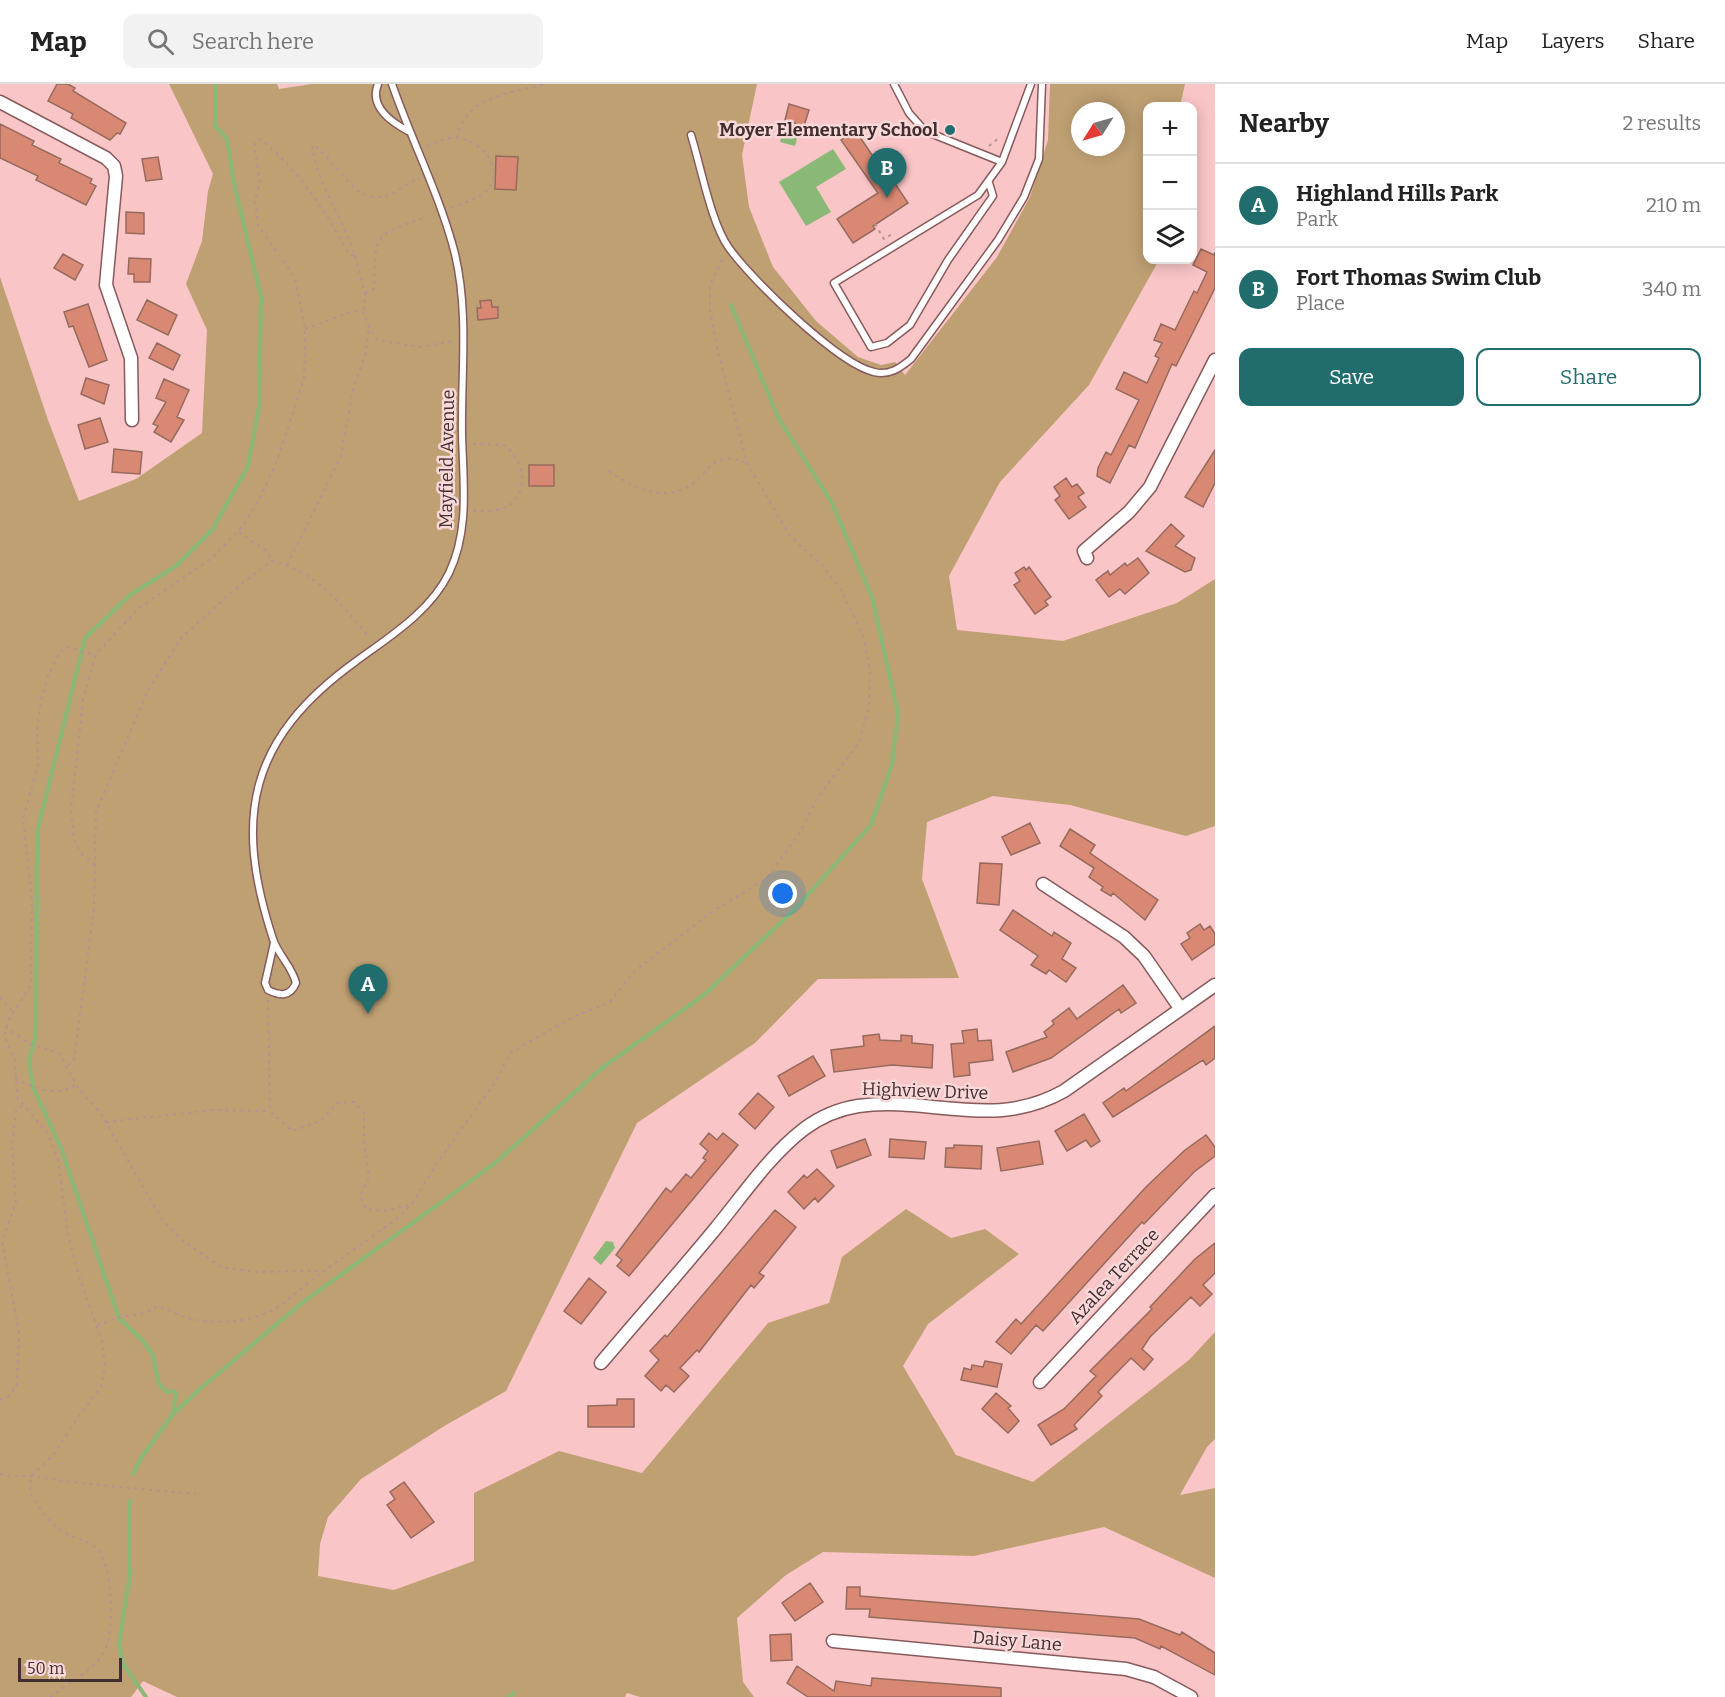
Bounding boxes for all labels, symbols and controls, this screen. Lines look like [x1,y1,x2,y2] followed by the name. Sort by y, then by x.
[123,14,543,68] search box
[30,25,87,58] text: Map
[144,25,177,58] icon: search
[192,28,314,55] text: Search here
[1466,28,1508,54] text: Map
[1541,28,1605,54] text: Layers
[1638,28,1695,54] text: Share
[1071,102,1125,156] north arrow
[1143,102,1197,264] map controls
[1143,102,1197,156] button: +
[1239,108,1329,139] text: Nearby
[1622,111,1701,135] text: 2 results
[719,119,938,141] place label: Moyer Elementary School
[943,123,957,137] marker: Moyer Elementary School
[868,148,906,198] pin: B
[1143,156,1197,210] button: −
[1296,180,1498,207] text: Highland Hills Park
[1251,193,1266,217] text: A
[1646,193,1701,217] text: 210 m
[1296,207,1338,231] text: Park
[1143,210,1197,264] button: layers
[1296,264,1541,291] text: Fort Thomas Swim Club
[1252,277,1265,301] text: B
[1642,277,1701,301] text: 340 m
[1296,291,1345,315] text: Place
[1239,348,1464,406] button: Save
[1476,348,1701,406] button: Share
[435,389,459,529] street label: Mayfield Avenue
[768,879,797,908] your location
[348,964,388,1014] pin: A
[861,1078,989,1104] street label: Highview Drive
[1064,1224,1164,1328] street label: Azalea Terrace
[971,1626,1063,1656] street label: Daisy Lane
[18,1655,122,1682] scale bar
[27,1659,64,1678] text: 50 m

